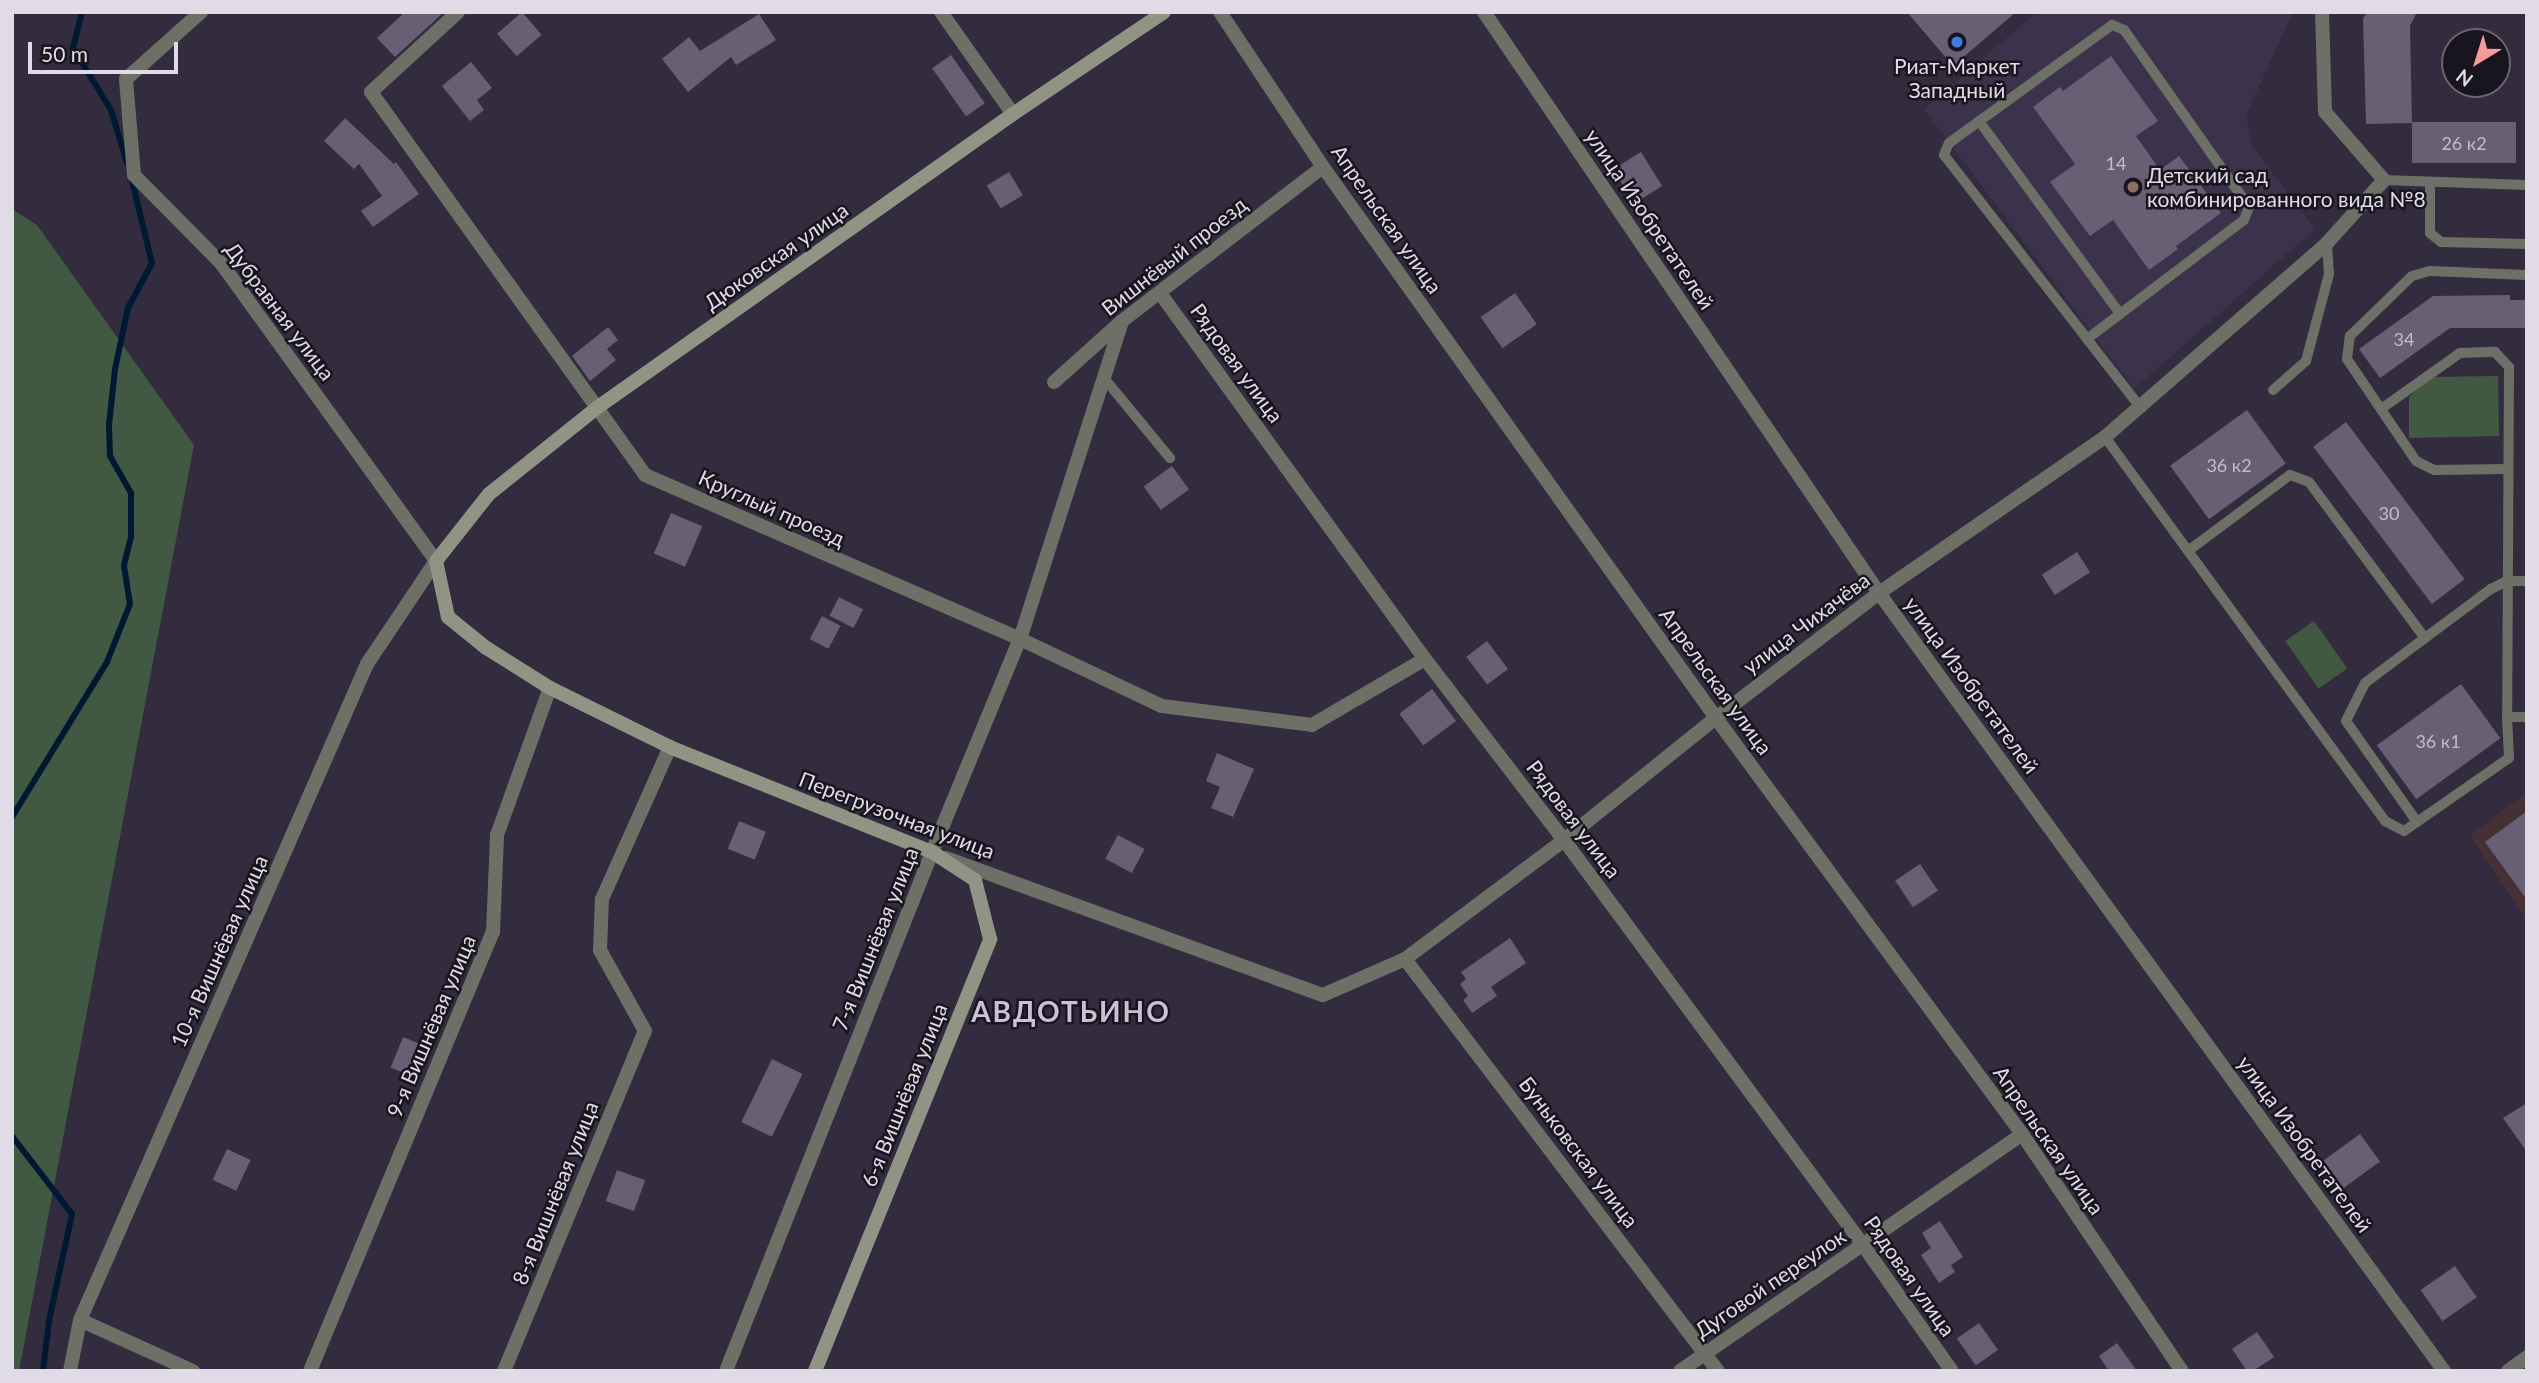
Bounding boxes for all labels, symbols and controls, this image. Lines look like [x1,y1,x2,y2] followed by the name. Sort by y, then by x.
[32,28,182,72] scale bar
[2441,28,2511,98] north arrow
[1949,34,1965,50] marker: Риат-Маркет Западный
[41,41,88,66] text: 50 m
[1894,53,2020,103] place label: Риат-Маркет Западный
[2451,65,2477,92] text: N
[1580,124,1720,314] street label: улица Изобретателей
[2441,132,2487,154] house number: 26 к2
[1326,140,1448,298] street label: Апрельская улица
[2106,152,2126,174] house number: 14
[2147,162,2426,212] place label: Детский сад комбинированного вида №8
[2125,179,2141,195] marker: Детский сад комбинированного вида №8
[1096,191,1252,321] street label: Вишнёвый проезд
[699,197,853,315] street label: Дюковская улица
[220,237,340,385] street label: Дубравная улица
[1185,299,1289,427] street label: Рядовая улица
[2394,328,2414,350] house number: 34
[2206,454,2252,476] house number: 36 к2
[695,464,849,552] street label: Круглый проезд
[2379,502,2399,524] house number: 30
[1738,567,1874,679] street label: улица Чихачёва
[1899,592,2045,778] street label: улица Изобретателей
[1654,603,1778,759] street label: Апрельская улица
[2415,730,2461,752] house number: 36 к1
[1521,755,1627,883] street label: Рядовая улица
[796,766,998,864] street label: Перегрузочная улица
[827,844,923,1034] street label: 7-я Вишнёвая улица
[165,851,273,1051] street label: 10-я Вишнёвая улица
[381,931,481,1121] street label: 9-я Вишнёвая улица
[972,994,1170,1028] district label: АВДОТЬИНО
[856,1000,952,1190] street label: 6-я Вишнёвая улица
[2232,1051,2378,1237] street label: улица Изобретателей
[1988,1061,2110,1219] street label: Апрельская улица
[1514,1072,1644,1232] street label: Буньковская улица
[507,1098,603,1288] street label: 8-я Вишнёвая улица
[1859,1211,1961,1341] street label: Рядовая улица
[1690,1223,1850,1343] street label: Дуговой переулок

